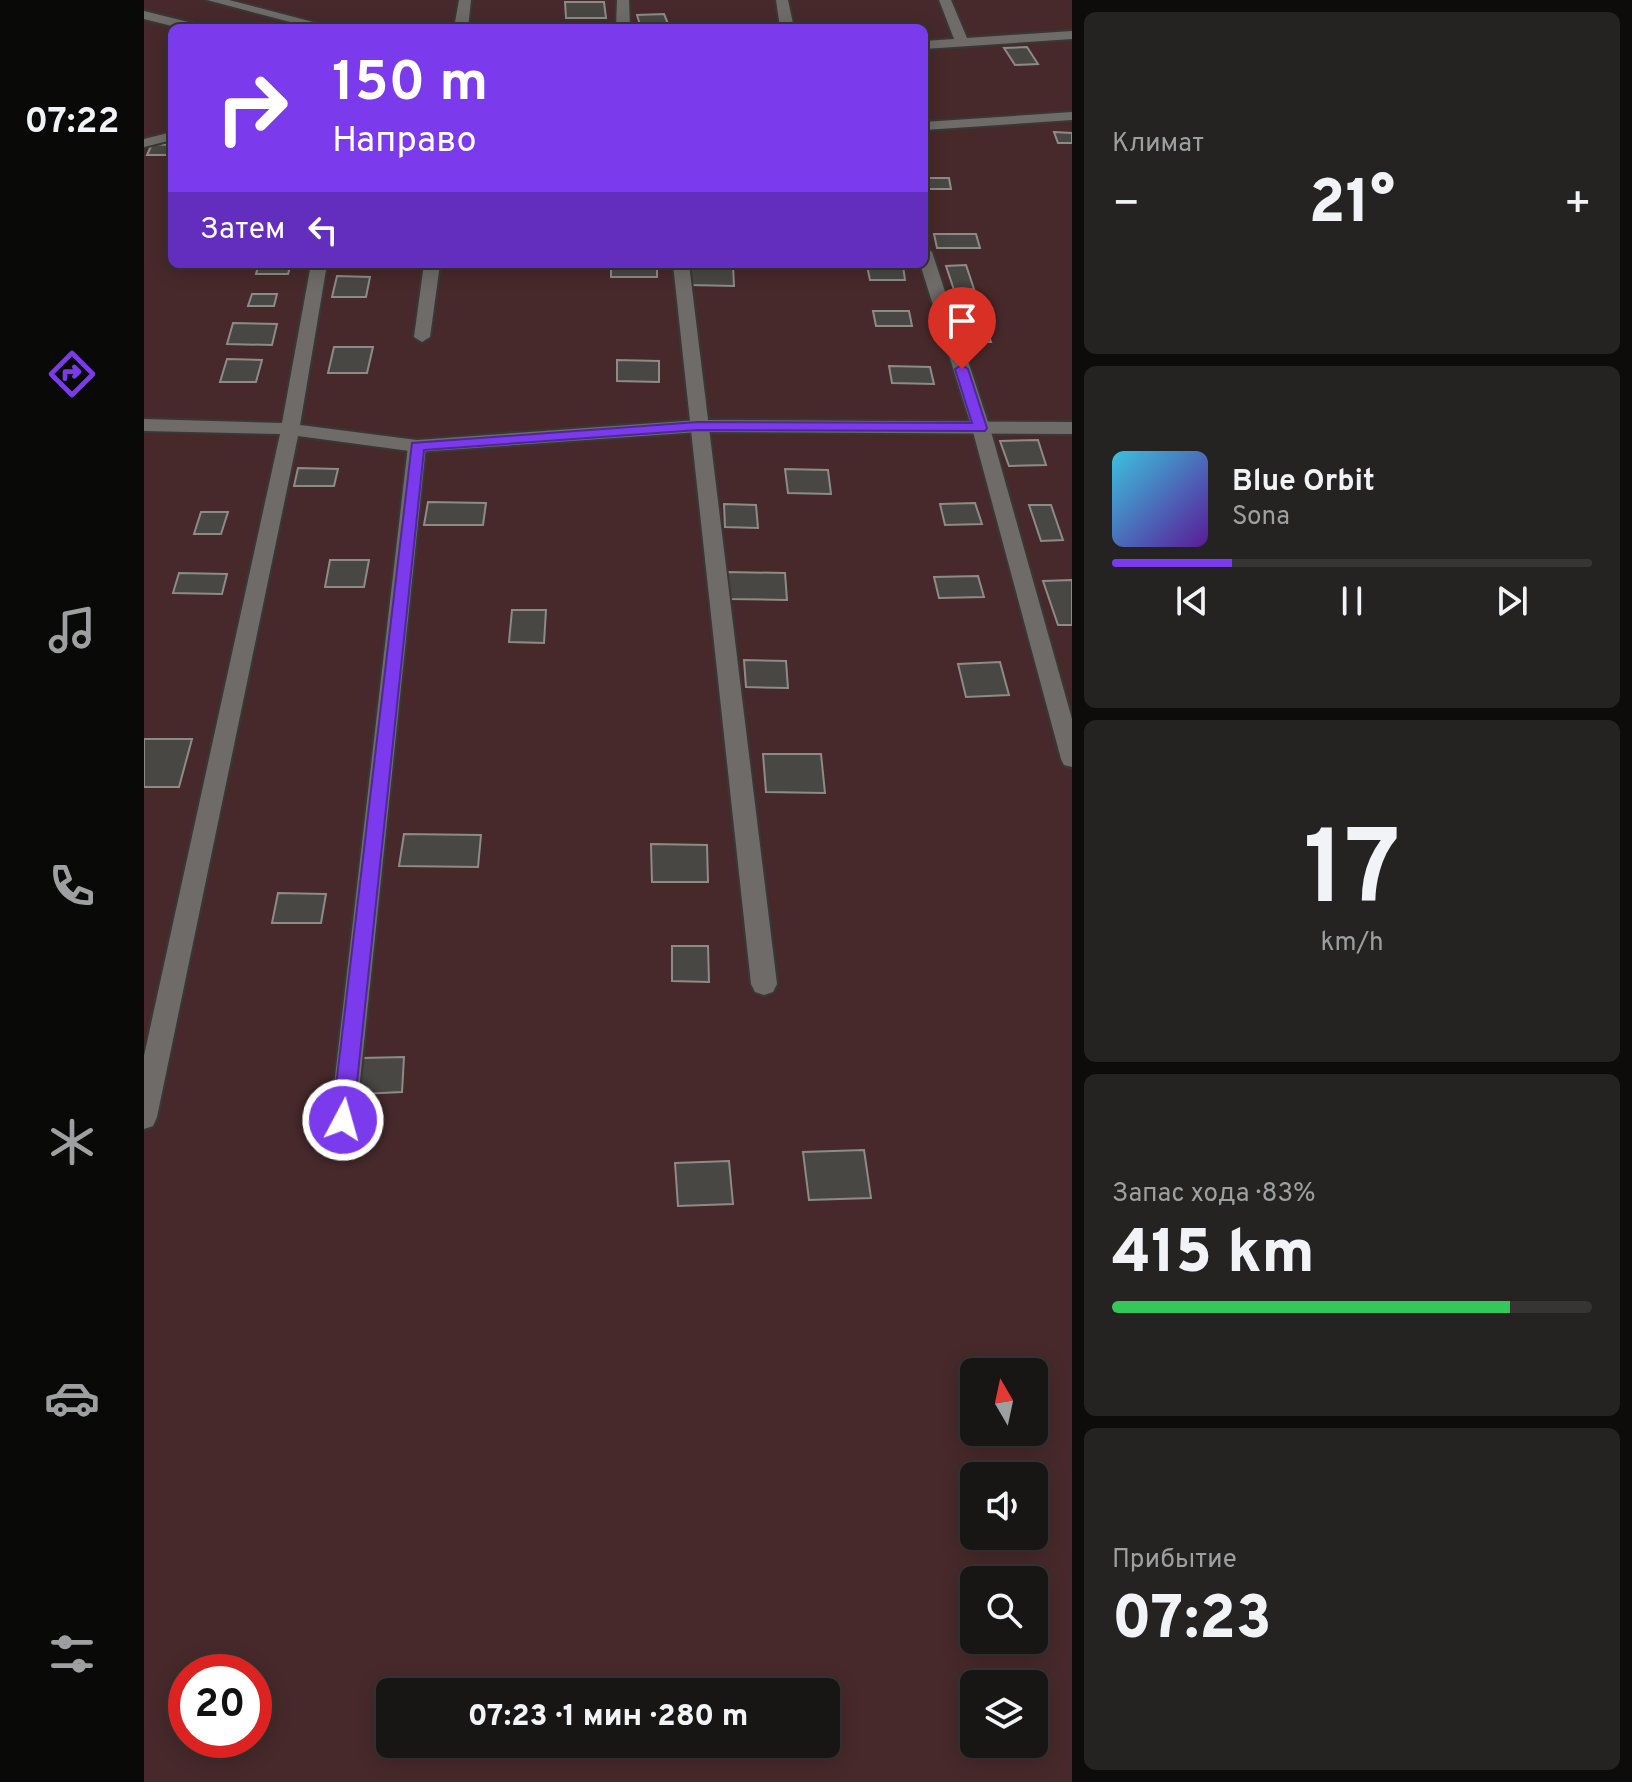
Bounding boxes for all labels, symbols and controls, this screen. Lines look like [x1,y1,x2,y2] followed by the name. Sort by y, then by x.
[332,50,488,120] text: 150 m
[200,56,304,160] icon: right
[24,100,120,146] text: 07:22
[332,119,477,165] text: Направо
[1112,128,1204,161] text: Климат
[1309,168,1395,244] text: 21°
[1112,178,1140,234] text: −
[1564,178,1592,234] text: +
[301,208,345,252] icon: left
[200,212,285,249] text: Затем
[928,287,996,369] pin
[940,299,984,343] icon: arrive
[44,346,100,402] icon: directions
[1232,464,1375,501] text: Blue Orbit
[1232,501,1290,534] text: Sona
[1170,579,1214,623] icon: previous
[1330,579,1374,623] icon: pause
[1490,579,1534,623] icon: next
[44,602,100,658] icon: music
[1303,809,1401,941] text: 17
[44,858,100,914] icon: phone
[1320,927,1384,960] text: km/h
[301,1078,385,1162] position arrow
[44,1114,100,1170] icon: climate
[1112,1178,1316,1211] text: Запас хода · 83%
[1112,1218,1315,1294] text: 415 km
[960,1358,1048,1446] north arrow
[960,1358,1048,1758] map controls
[44,1370,100,1426] icon: car
[960,1462,1048,1550] button: sound
[1112,1544,1237,1577] text: Прибытие
[960,1566,1048,1654] button: search
[1112,1584,1272,1660] text: 07:23
[44,1626,100,1682] icon: filters
[168,1654,272,1758] speed limit sign: 20
[960,1670,1048,1758] button: layers
[468,1699,748,1736] text: 07:23 · 1 мин · 280 m

